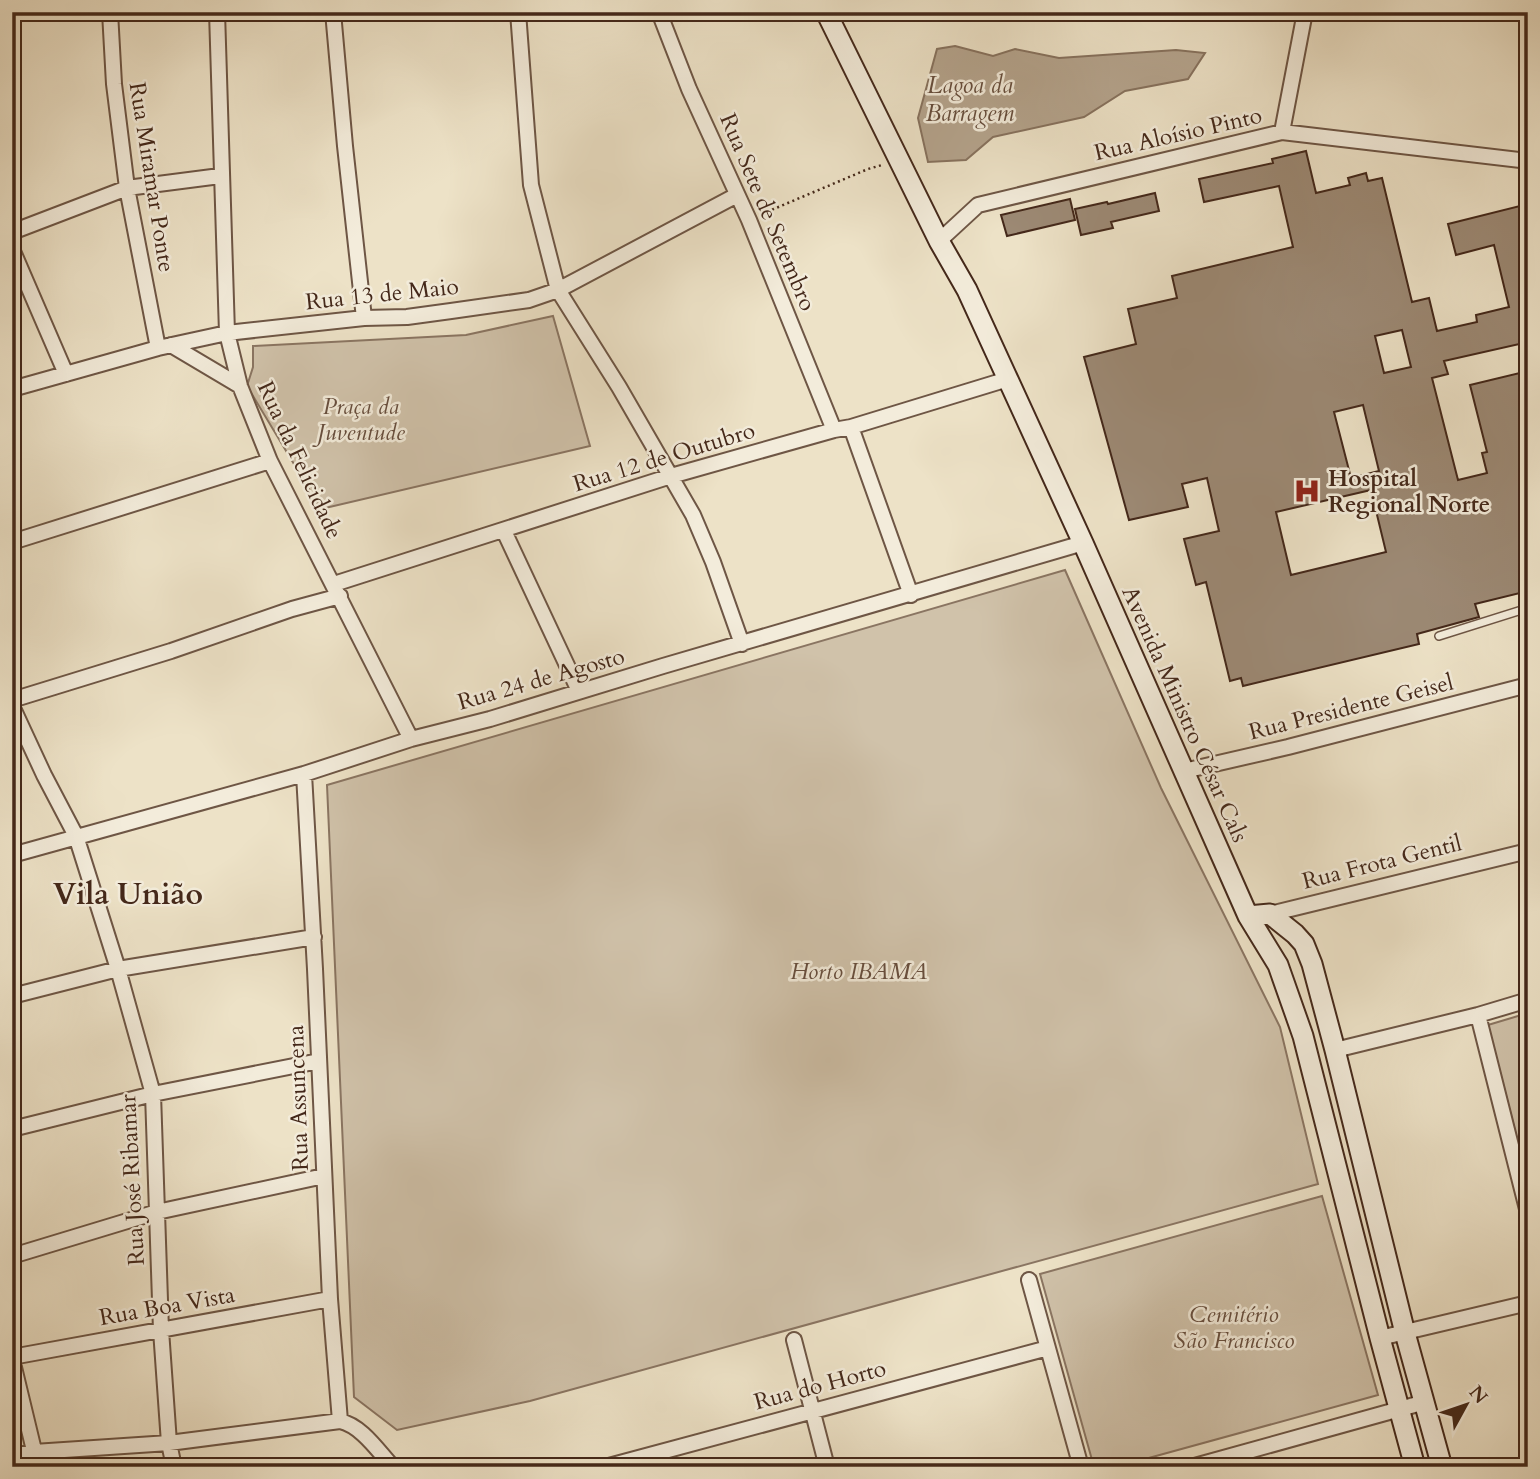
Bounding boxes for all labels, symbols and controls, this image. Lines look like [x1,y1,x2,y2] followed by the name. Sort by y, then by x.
[926,69,1014,130] water label: Lagoa da Barragem
[122,80,182,274] street label: Rua Miramar Ponte
[1091,100,1265,168] street label: Rua Aloísio Pinto
[712,109,824,315] street label: Rua Sete de Setembro
[304,271,460,317] street label: Rua 13 de Maio
[250,376,350,544] street label: Rua da Felicidade
[312,391,405,448] park label: Praça da Juventude
[569,415,759,499] street label: Rua 12 de Outubro
[1328,463,1490,520] place label: Hospital Regional Norte
[1292,476,1322,506] hospital icon: Hospital Regional Norte
[1114,581,1256,847] street label: Avenida Ministro César Cals
[454,640,628,718] street label: Rua 24 de Agosto
[1245,667,1457,747] street label: Rua Presidente Geisel
[1299,827,1465,897] street label: Rua Frota Gentil
[53,874,203,915] district label: Vila União
[790,956,928,987] park label: Horto IBAMA
[280,1024,316,1172] street label: Rua Assuncena
[112,1093,152,1267] street label: Rua José Ribamar
[97,1279,237,1333] street label: Rua Boa Vista
[1174,1299,1295,1356] park label: Cemitério São Francisco
[751,1353,889,1417] street label: Rua do Horto
[1432,1370,1502,1440] north arrow
[1463,1380,1494,1410] text: N

